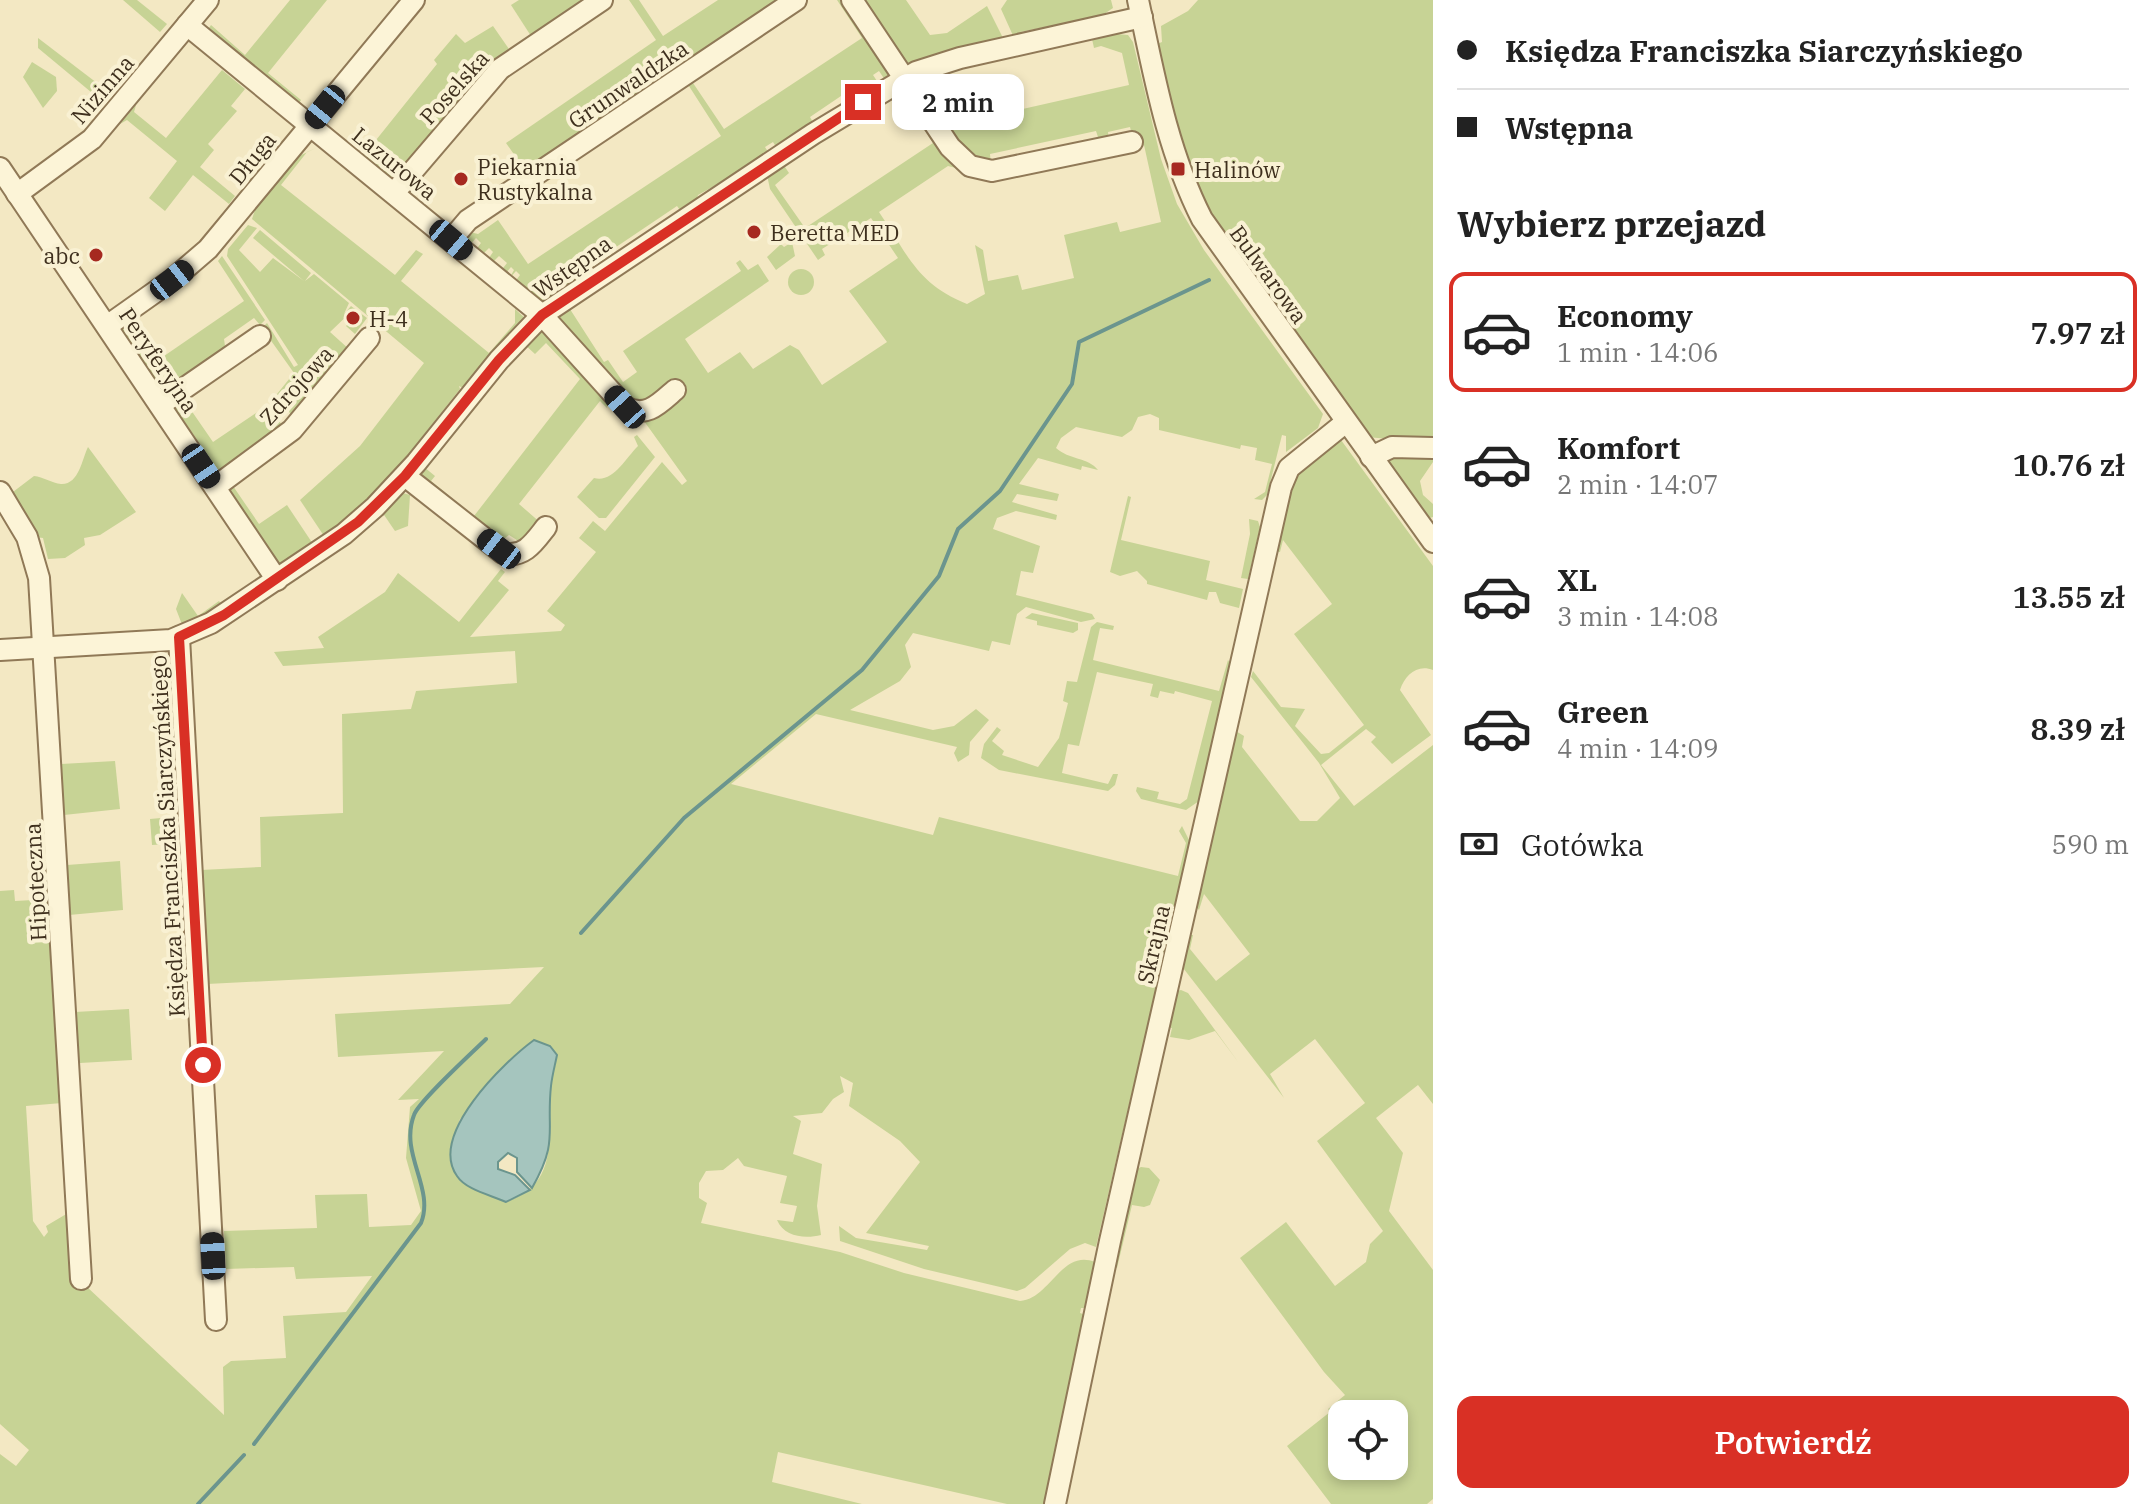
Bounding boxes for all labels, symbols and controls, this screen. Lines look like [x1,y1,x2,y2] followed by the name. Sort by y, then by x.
[1505,31,2023,70] text: Księdza Franciszka Siarczyńskiego
[563,33,693,135] street label: Grunwaldzka
[413,44,495,130] street label: Poselska
[64,48,140,130] street label: Nizinna
[891,74,1023,130] callout: 2 min
[301,81,349,133] car
[845,84,881,120] route end
[922,85,994,119] text: 2 min
[1505,108,1634,147] text: Wstępna
[347,120,443,206] street label: Lazurowa
[222,126,282,190] street label: Długa
[477,152,593,206] place label: Piekarnia Rustykalna
[1194,155,1280,184] place label: Halinów
[1169,160,1187,178] marker: Halinów
[452,170,470,188] marker: Piekarnia Rustykalna
[1457,200,1766,247] text: Wybierz przejazd
[425,215,477,265] car
[770,218,899,247] place label: Beretta MED
[1224,219,1314,329] street label: Bulwarowa
[745,223,763,241] marker: Beretta MED
[527,228,617,304] street label: Wstępna
[43,241,80,270] place label: abc
[87,246,105,264] marker: abc
[146,256,198,304] car
[1461,296,1533,368] icon: car
[1557,296,1693,335] text: Economy
[113,302,205,418] street label: Peryferyjna
[369,304,408,333] place label: H-4
[344,309,362,327] marker: H-4
[2031,313,2125,352] text: 7.97 zł
[1557,335,1719,369] text: 1 min · 14:06
[253,339,339,431] street label: Zdrojowa
[600,381,650,433] car
[1461,428,1533,500] icon: car
[1557,428,1680,467] text: Komfort
[178,439,224,493] car
[2013,445,2125,484] text: 10.76 zł
[1557,467,1719,501] text: 2 min · 14:07
[473,525,525,573] car
[1461,560,1533,632] icon: car
[1557,560,1597,599] text: XL
[2013,577,2125,616] text: 13.55 zł
[1557,599,1719,633] text: 3 min · 14:08
[143,654,191,1018] street label: Księdza Franciszka Siarczyńskiego
[1461,692,1533,764] icon: car
[1557,692,1649,731] text: Green
[2031,709,2125,748] text: 8.39 zł
[1557,731,1719,765] text: 4 min · 14:09
[17,822,53,942] street label: Hipoteczna
[1457,822,1501,866] icon: cash
[1521,825,1644,864] text: Gotówka
[2051,827,2129,861] text: 590 m
[1130,902,1176,986] street label: Skrajna
[185,1047,221,1083] route start
[200,1231,226,1281] car
[1457,1396,2129,1488] button: Potwierdź
[1328,1400,1408,1480] map controls
[1328,1400,1408,1480] button: locate

